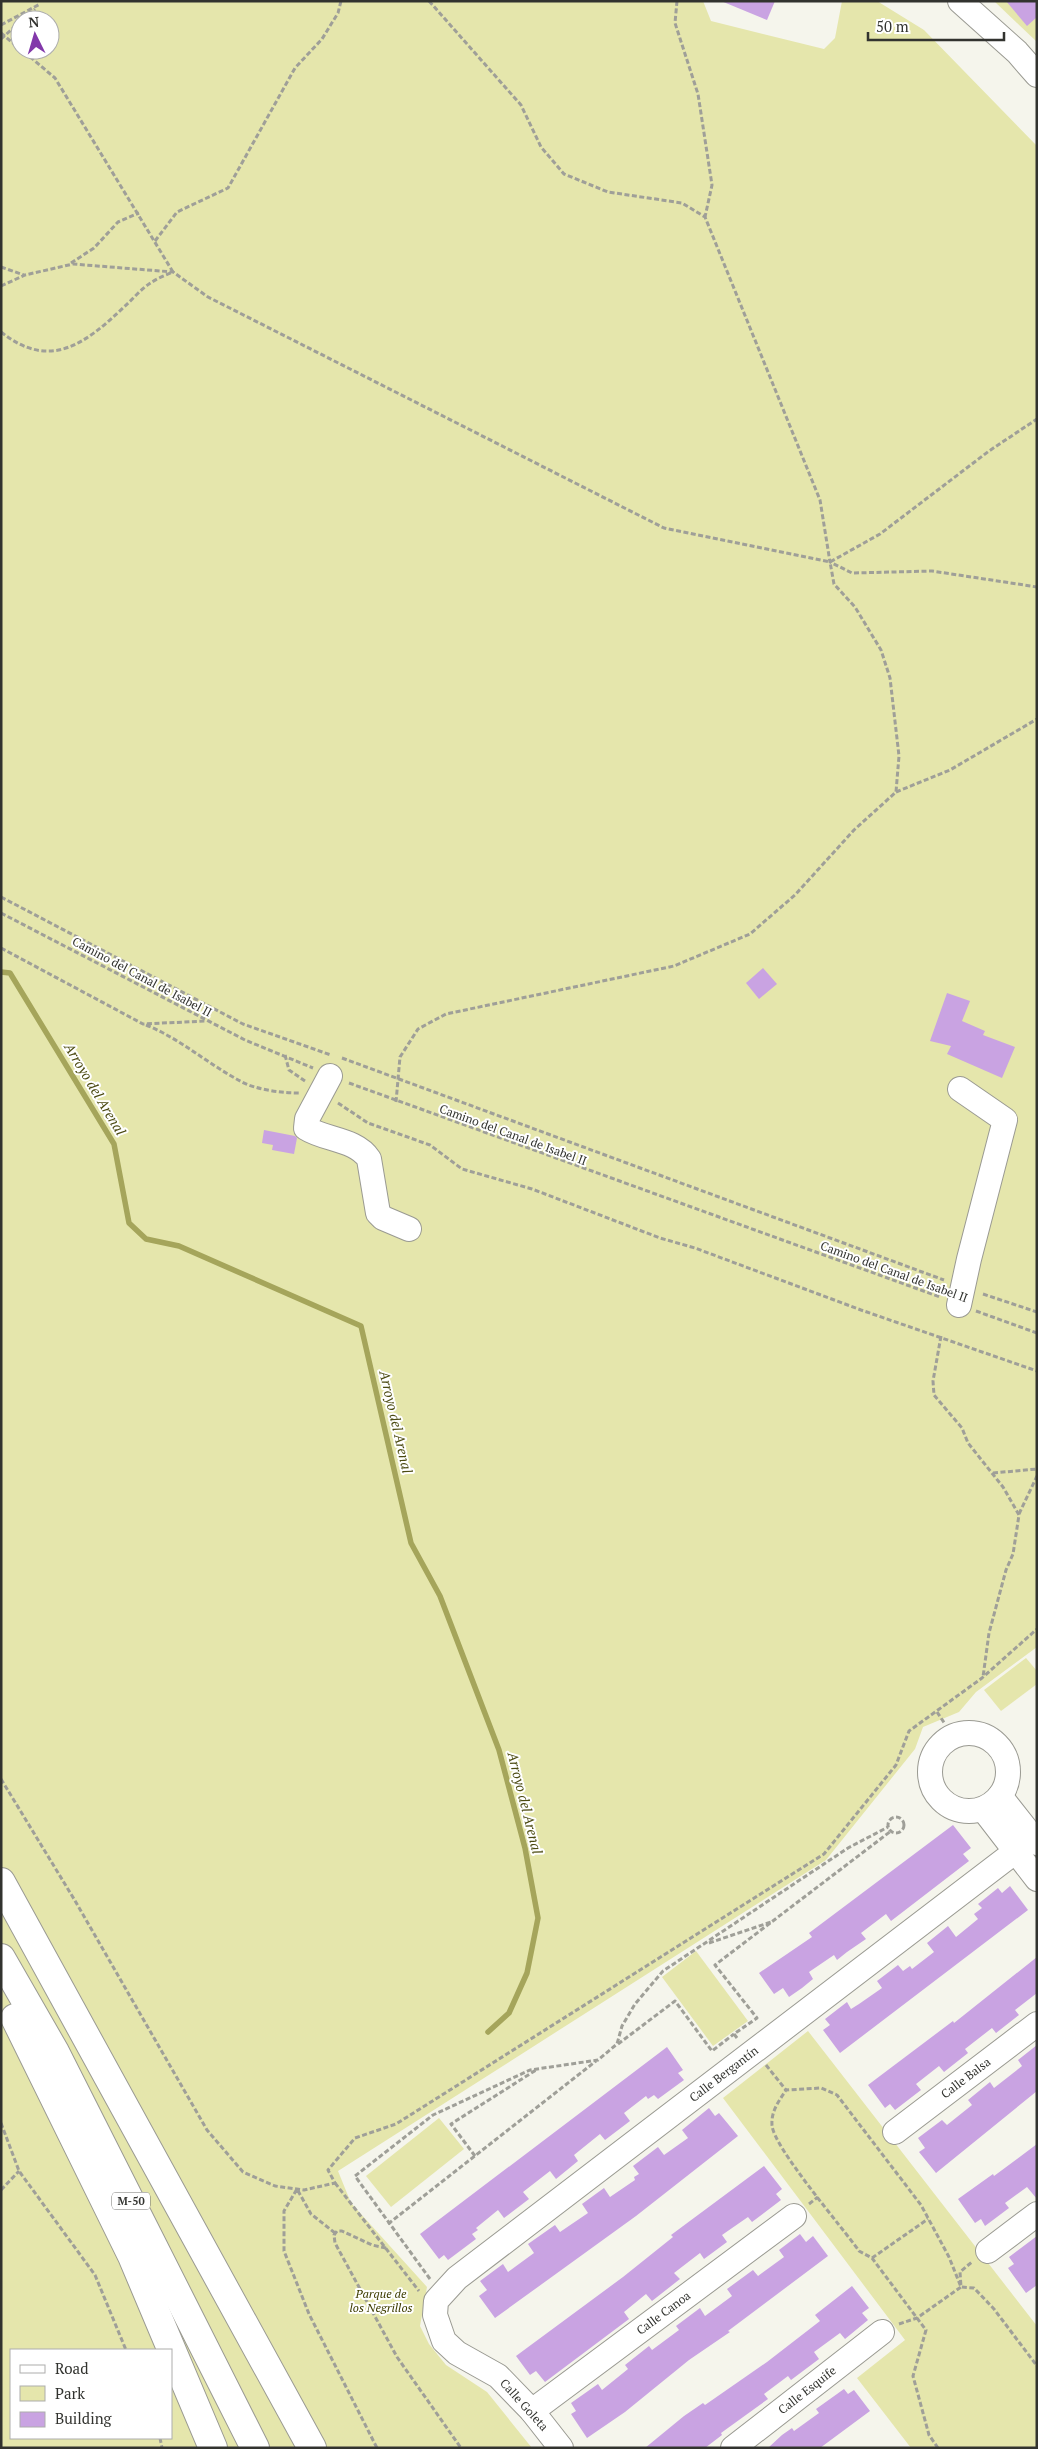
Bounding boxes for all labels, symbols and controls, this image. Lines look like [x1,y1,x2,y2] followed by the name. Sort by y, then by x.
[10,10,60,60] north arrow
[868,10,1004,42] scale bar
[28,12,40,31] text: N
[876,16,909,36] text: 50 m
[70,933,215,1020] street label: Camino del Canal de Isabel II
[60,1038,131,1139] water label: Arroyo del Arenal
[437,1101,589,1168] street label: Camino del Canal de Isabel II
[818,1238,970,1305] street label: Camino del Canal de Isabel II
[375,1368,418,1475] water label: Arroyo del Arenal
[503,1749,547,1856] water label: Arroyo del Arenal
[686,2043,761,2105] street label: Calle Bergantín
[938,2054,993,2101] street label: Calle Balsa
[112,2192,150,2210] road number: M-50
[349,2286,413,2315] park label: Parque de los Negrillos
[633,2288,693,2338] street label: Calle Canoa
[10,2349,172,2439] legend
[55,2358,88,2378] text: Road
[775,2363,839,2417] street label: Calle Esquife
[497,2375,552,2434] street label: Calle Goleta
[55,2383,85,2403] text: Park
[55,2408,113,2428] text: Building

